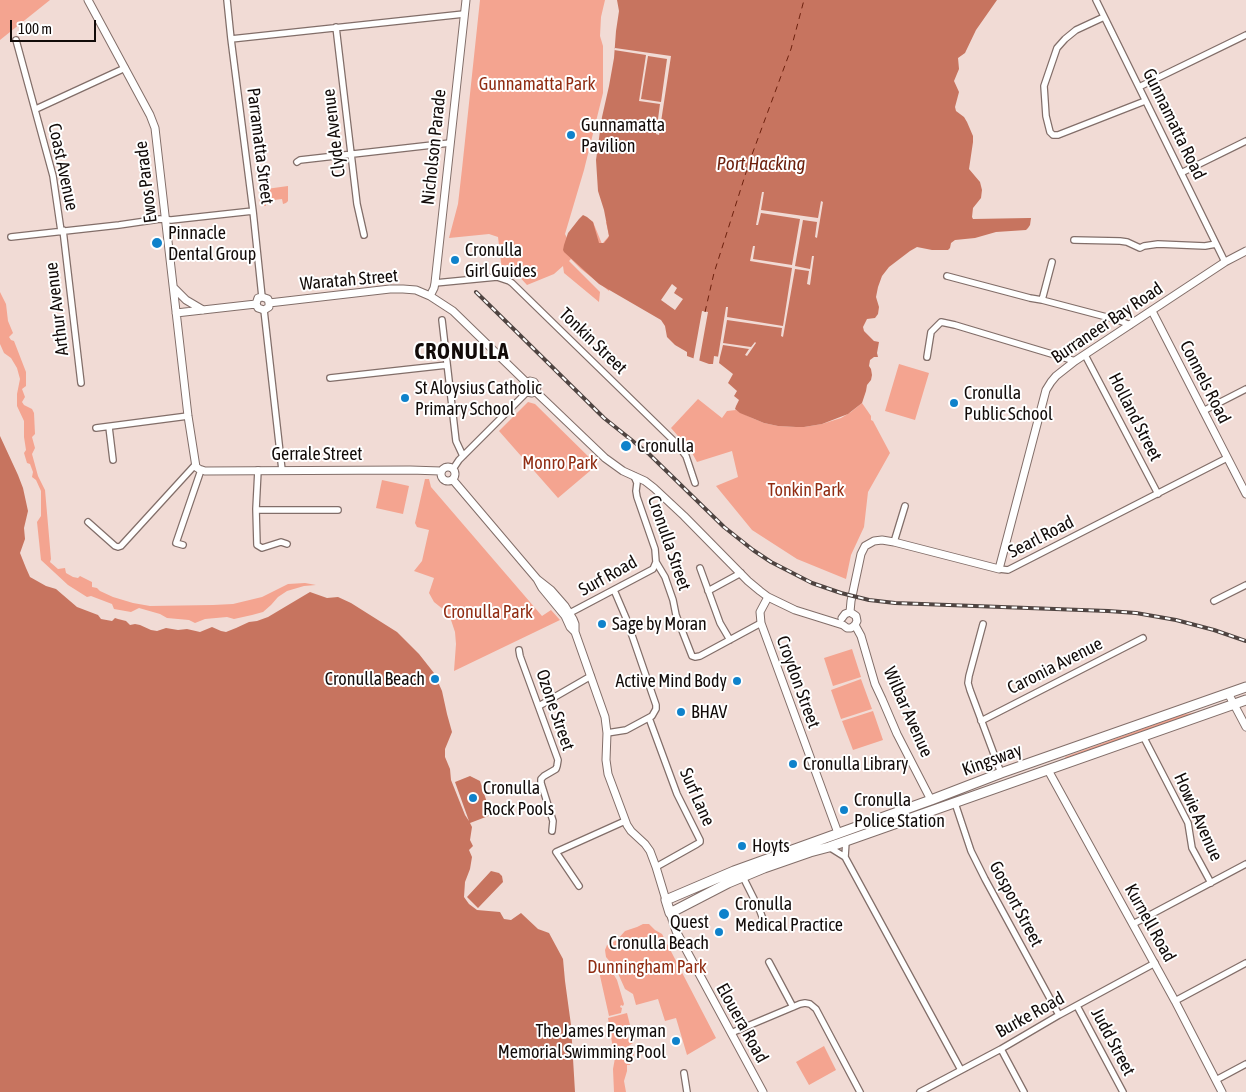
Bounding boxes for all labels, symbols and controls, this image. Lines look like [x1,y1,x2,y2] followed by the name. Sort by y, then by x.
[12,10,99,42] scale bar
[18,20,52,37] text: 100 m
[1138,65,1210,183] street label: Gunnamatta Road
[479,73,595,95] park label: Gunnamatta Park
[242,86,278,206] street label: Parramatta Street
[318,88,350,178] street label: Clyde Avenue
[417,88,451,206] street label: Nicholson Parade
[581,114,665,156] place label: Gunnamatta Pavilion
[43,121,83,213] street label: Coast Avenue
[565,129,577,141] marker: Gunnamatta Pavilion
[130,140,162,224] street label: Ewos Parade
[717,153,805,175] water label: Port Hacking
[168,222,256,264] place label: Pinnacle Dental Group
[150,236,164,250] marker: Pinnacle Dental Group
[465,239,537,282] place label: Cronulla Girl Guides
[449,254,461,266] marker: Cronulla Girl Guides
[41,261,73,357] street label: Arthur Avenue
[299,265,399,295] street label: Waratah Street
[1047,278,1167,368] street label: Burraneer Bay Road
[554,303,632,379] street label: Tonkin Street
[1175,337,1235,427] street label: Connels Road
[413,339,511,365] district label: CRONULLA
[1104,369,1166,465] street label: Holland Street
[415,377,542,419] place label: St Aloysius Catholic Primary School
[964,382,1053,424] place label: Cronulla Public School
[399,392,411,404] marker: St Aloysius Catholic Primary School
[948,397,960,409] marker: Cronulla Public School
[637,435,694,457] place label: Cronulla
[619,439,633,453] marker: Cronulla
[271,443,363,465] street label: Gerrale Street
[522,452,598,474] park label: Monro Park
[768,479,844,501] park label: Tonkin Park
[643,493,695,593] street label: Cronulla Street
[1004,511,1078,563] street label: Searl Road
[575,551,641,601] street label: Surf Road
[443,601,533,623] park label: Cronulla Park
[612,613,707,635] place label: Sage by Moran
[596,618,608,630] marker: Sage by Moran
[771,633,825,731] street label: Croydon Street
[1004,633,1106,699] street label: Caronia Avenue
[879,664,937,760] street label: Wilbar Avenue
[531,667,579,753] street label: Ozone Street
[325,668,425,690] place label: Cronulla Beach
[615,670,727,692] place label: Active Mind Body
[429,673,441,685] marker: Cronulla Beach
[731,675,743,687] marker: Active Mind Body
[691,701,727,723] place label: BHAV
[675,706,687,718] marker: BHAV
[959,739,1025,781] street label: Kingsway
[803,753,908,775] place label: Cronulla Library
[787,758,799,770] marker: Cronulla Library
[675,765,719,829] street label: Surf Lane
[1169,770,1227,864] street label: Howie Avenue
[483,777,554,820] place label: Cronulla Rock Pools
[854,789,945,832] place label: Cronulla Police Station
[467,792,479,804] marker: Cronulla Rock Pools
[838,804,850,816] marker: Cronulla Police Station
[752,835,790,857] place label: Hoyts
[736,840,748,852] marker: Hoyts
[984,858,1048,950] street label: Gosport Street
[1120,880,1180,966] street label: Kurnell Road
[735,893,843,936] place label: Cronulla Medical Practice
[717,907,731,921] marker: Cronulla Medical Practice
[609,911,709,954] place label: Quest Cronulla Beach
[713,926,725,938] marker: Quest Cronulla Beach
[587,956,707,978] park label: Dunningham Park
[711,979,773,1067] street label: Elouera Road
[992,987,1068,1043] street label: Burke Road
[1086,1004,1140,1080] street label: Judd Street
[498,1020,666,1062] place label: The James Peryman Memorial Swimming Pool
[670,1035,682,1047] marker: The James Peryman Memorial Swimming Pool

